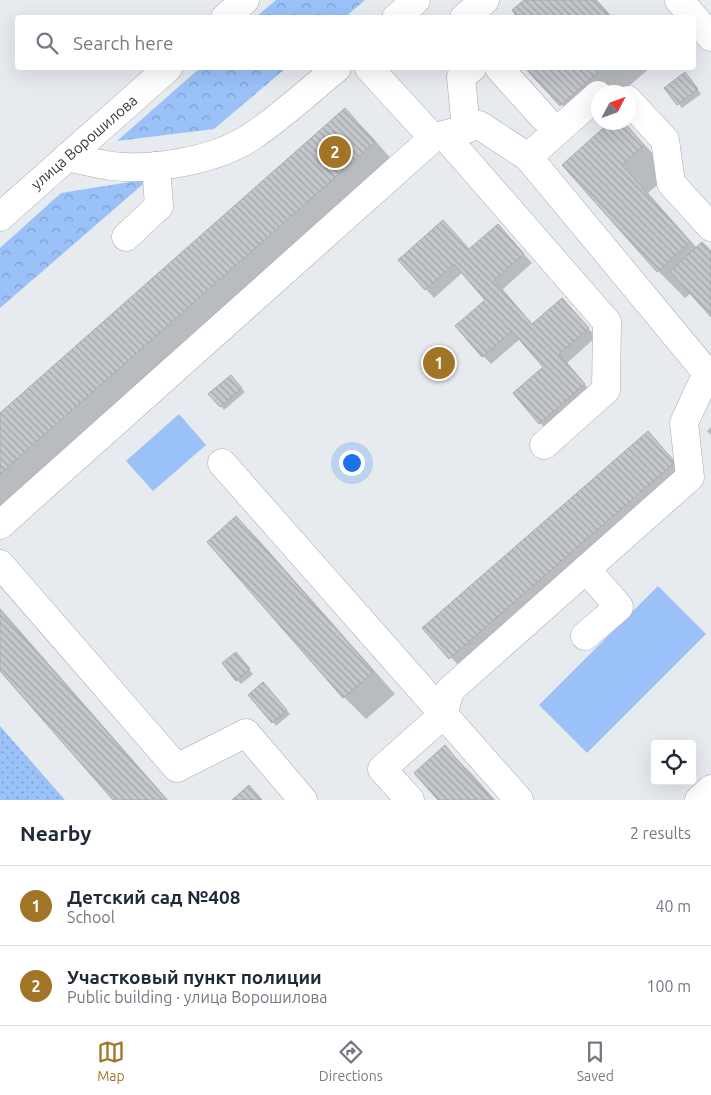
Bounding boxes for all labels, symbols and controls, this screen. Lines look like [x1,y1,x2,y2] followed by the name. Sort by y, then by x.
[15,15,696,70] search box
[33,29,61,57] icon: search
[73,32,173,54] text: Search here
[591,85,636,130] north arrow
[28,91,140,193] street label: улица Ворошилова
[319,133,351,171] pin: 2
[423,344,455,382] pin: 1
[339,450,365,476] your location
[651,740,696,785] map controls
[651,740,696,785] button: locate
[20,821,91,845] text: Nearby
[630,824,691,842] text: 2 results
[67,886,240,908] text: Детский сад №408
[31,897,41,915] text: 1
[655,897,691,915] text: 40 m
[67,908,115,926] text: School
[67,966,322,988] text: Участковый пункт полиции
[31,977,41,995] text: 2
[646,977,691,995] text: 100 m
[67,988,328,1006] text: Public building · улица Ворошилова
[97,1038,125,1084] tab: Map
[319,1038,383,1084] tab: Directions
[577,1038,614,1084] tab: Saved

